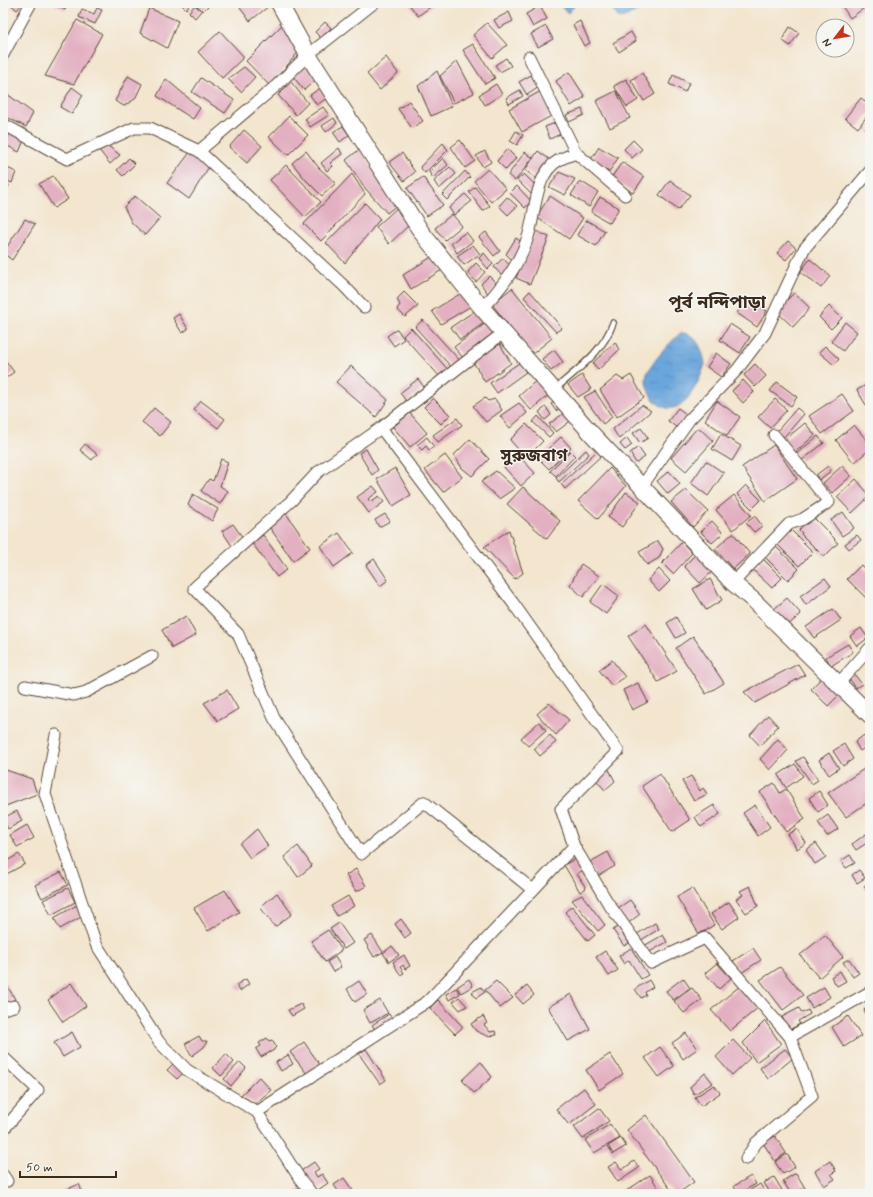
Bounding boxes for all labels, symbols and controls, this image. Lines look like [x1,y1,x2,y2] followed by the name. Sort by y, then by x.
[815,18,855,58] north arrow
[819,36,835,49] text: N
[668,291,767,315] district label: পূর্ব নন্দিপাড়া
[500,445,568,467] district label: সুরুজবাগ
[20,1153,116,1179] scale bar
[26,1160,53,1176] text: 50 m

